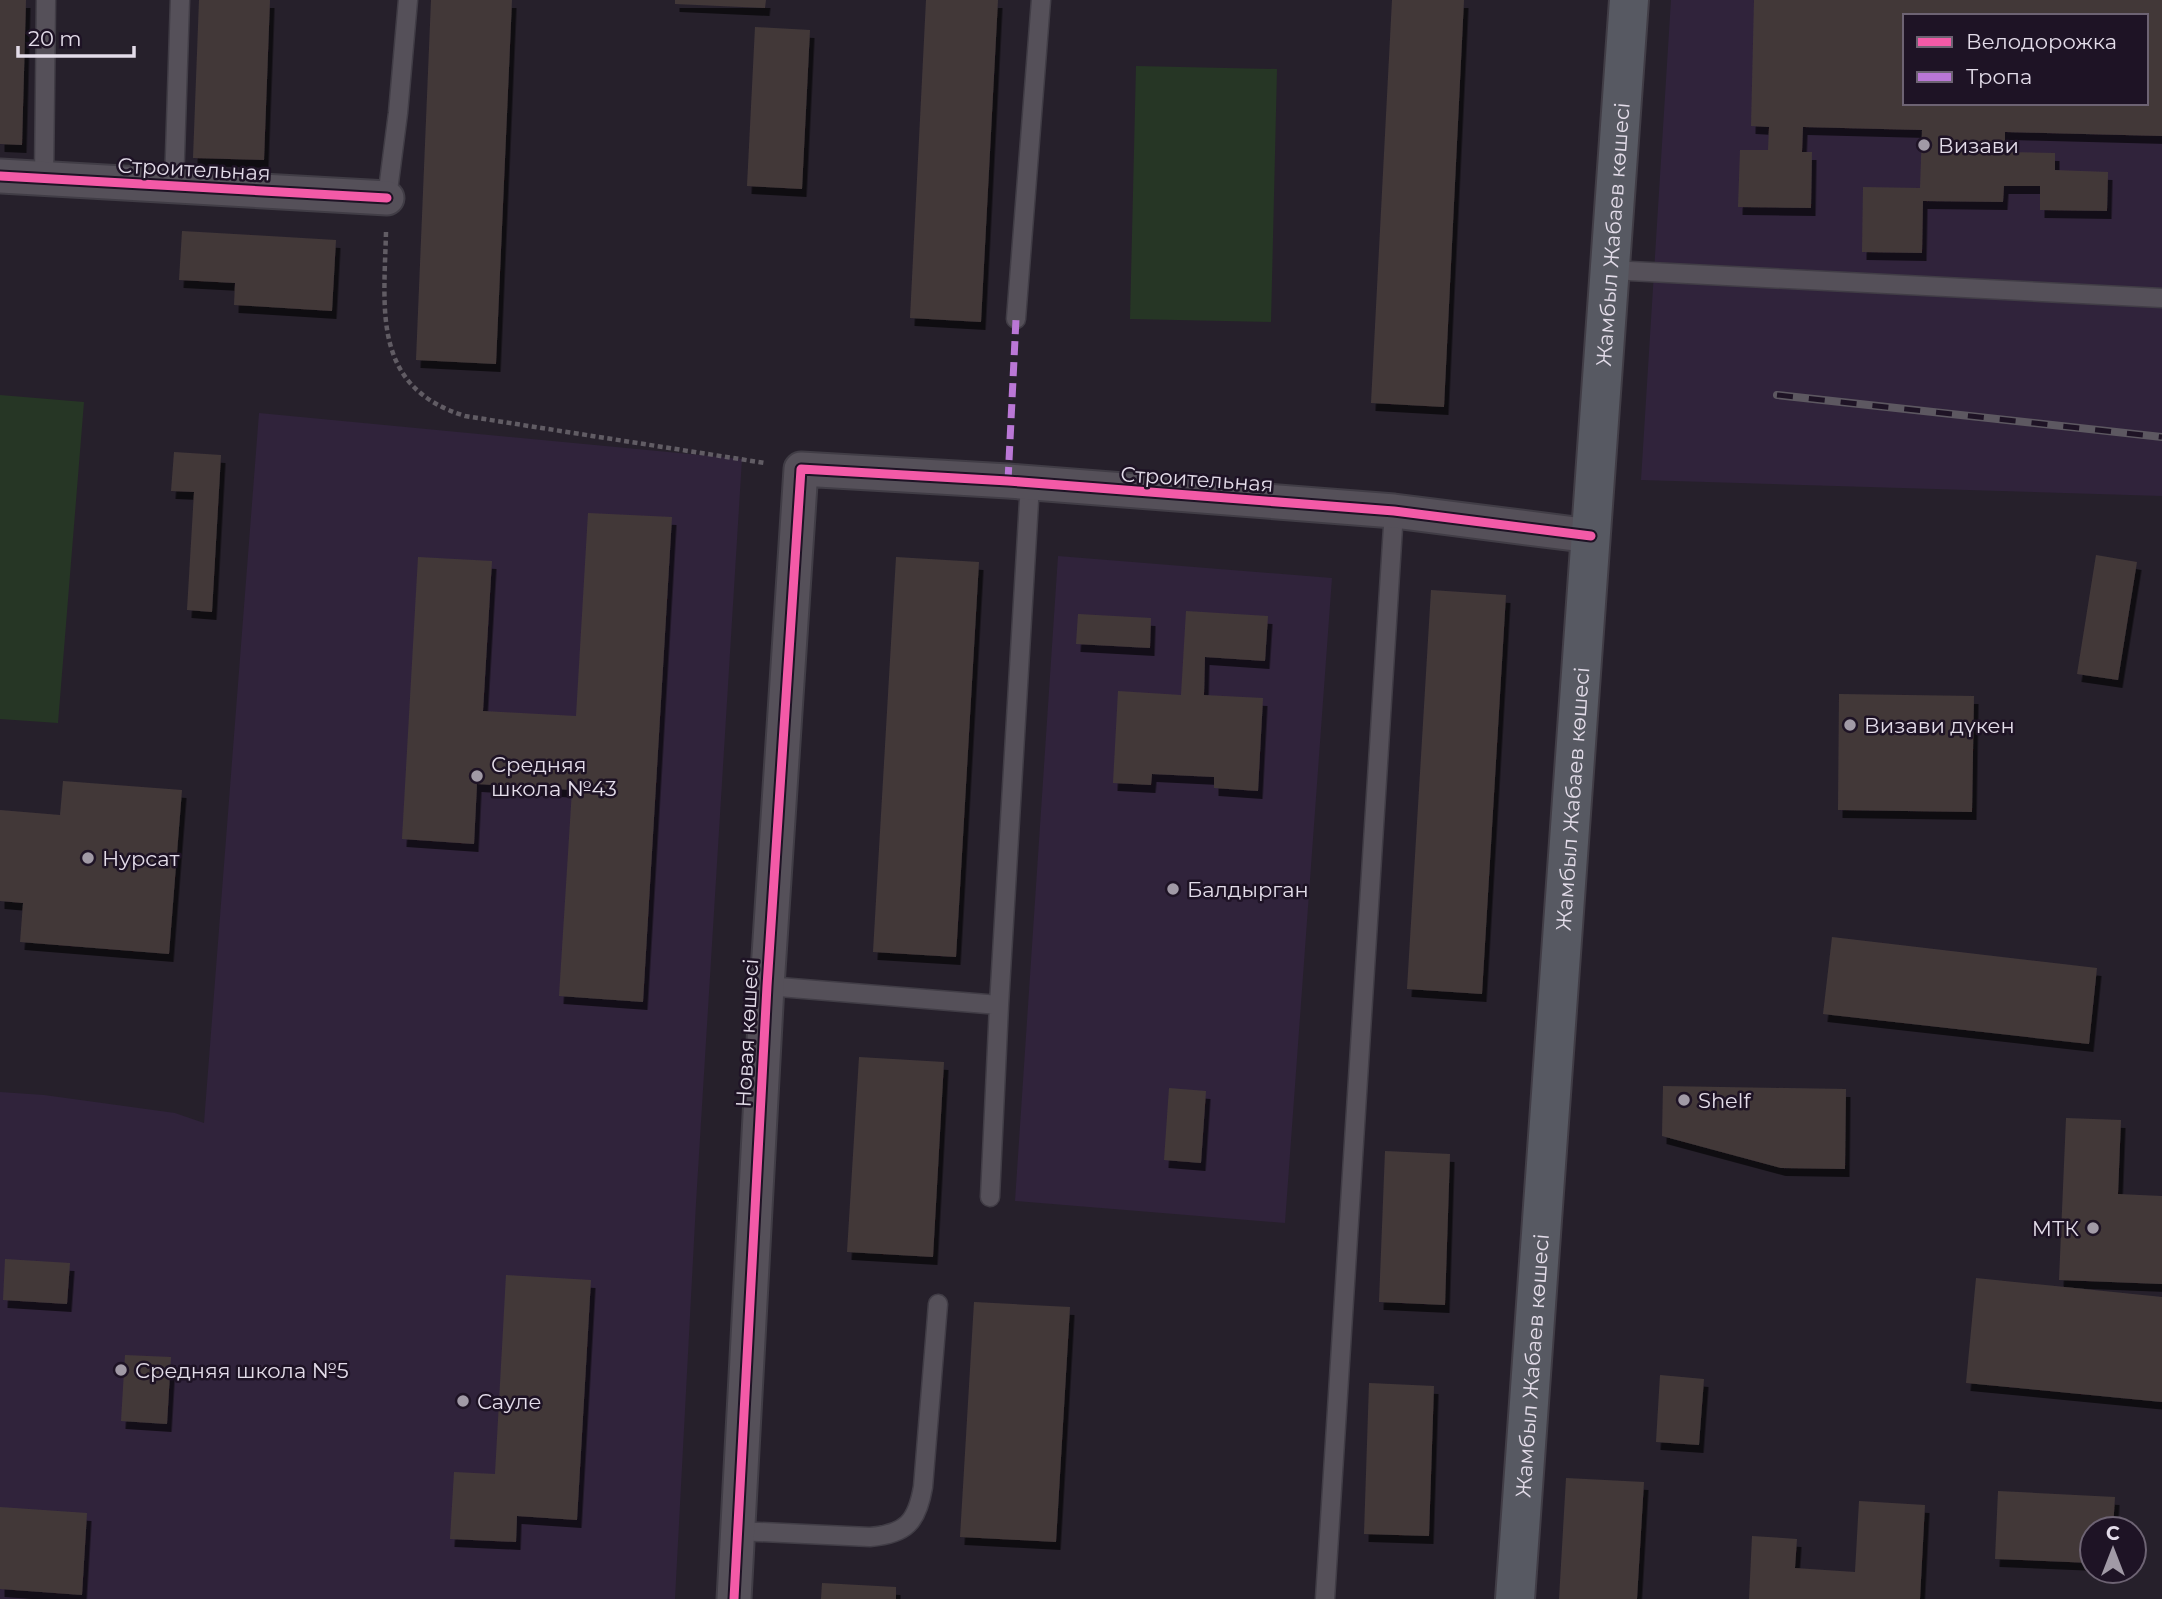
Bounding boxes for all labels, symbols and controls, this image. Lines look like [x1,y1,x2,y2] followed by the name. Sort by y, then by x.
[18,14,133,58] scale bar
[1903,14,2148,105] legend
[28,26,82,51] text: 20 m
[1966,29,2117,54] text: Велодорожка
[1966,64,2032,89] text: Тропа
[1590,102,1634,367] street label: Жамбыл Жабаев көшесі
[1938,133,2019,158] place label: Визави
[1916,137,1932,153] marker: Визави
[117,153,271,185] street label: Строительная
[1120,461,1274,497] street label: Строительная
[1550,666,1594,932] street label: Жамбыл Жабаев көшесі
[1864,713,2015,738] place label: Визави дүкен
[1842,717,1858,733] marker: Визави дүкен
[491,752,617,801] place label: Средняя школа №43
[469,768,485,784] marker: Средняя школа №43
[102,846,179,871] place label: Нурсат
[80,850,96,866] marker: Нурсат
[1187,877,1309,902] place label: Балдырган
[1165,881,1181,897] marker: Балдырган
[731,958,763,1108] street label: Новая көшесі
[1698,1088,1751,1113] place label: Shelf
[1676,1092,1692,1108] marker: Shelf
[2032,1216,2079,1241] place label: МТК
[2085,1220,2101,1236] marker: МТК
[1510,1233,1554,1498] street label: Жамбыл Жабаев көшесі
[135,1358,349,1383] place label: Средняя школа №5
[113,1362,129,1378] marker: Средняя школа №5
[477,1389,542,1414] place label: Сауле
[455,1393,471,1409] marker: Сауле
[2078,1515,2148,1585] north arrow
[2106,1522,2120,1545] text: С

